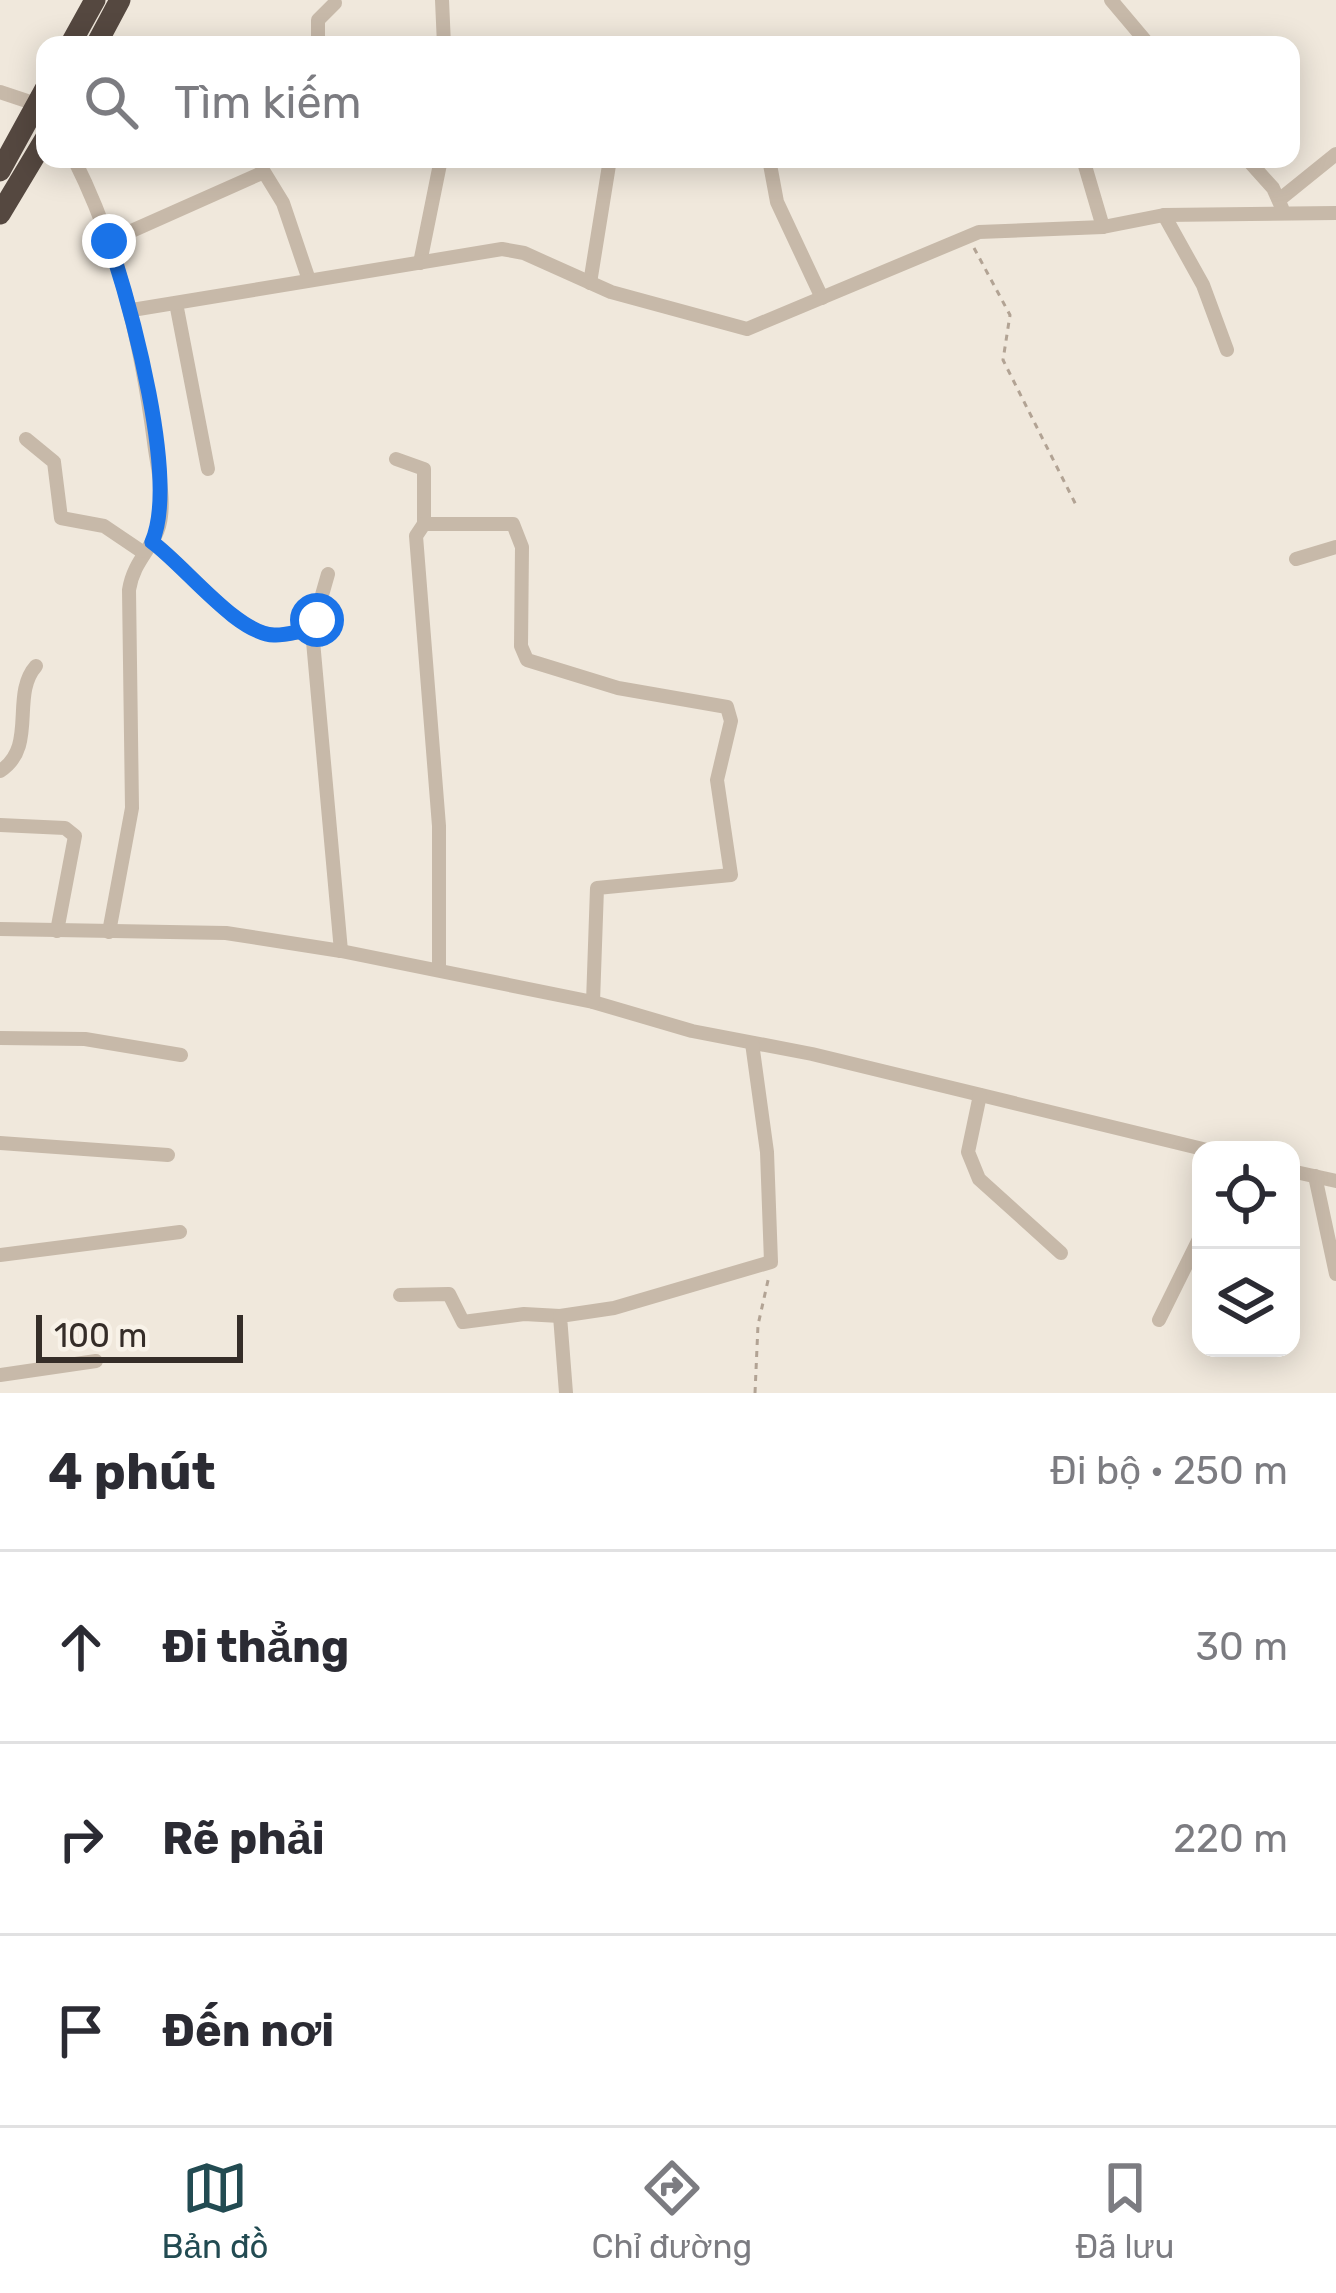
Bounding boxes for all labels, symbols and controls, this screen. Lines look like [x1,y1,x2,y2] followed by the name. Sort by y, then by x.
[36,36,1300,168] search box
[78,69,144,135] icon: search
[174,76,362,129] text: Tìm kiếm
[82,214,136,268] route end
[290,593,344,647] route start
[1192,1141,1300,1357] map controls
[1192,1141,1300,1249] button: locate
[1192,1249,1300,1357] button: layers
[36,1309,243,1362] scale bar
[54,1316,147,1355] text: 100 m
[48,1441,216,1502] text: 4 phút
[1050,1448,1288,1494] text: Đi bộ · 250 m
[48,1614,114,1680] icon: ahead
[162,1620,349,1673] text: Đi thẳng
[1196,1624,1288,1670] text: 30 m
[48,1806,114,1872] icon: right
[162,1812,325,1865] text: Rẽ phải
[1173,1816,1288,1862] text: 220 m
[48,1998,114,2064] icon: arrive
[162,2004,334,2057] text: Đến nơi
[162,2155,269,2266] tab: Bản đồ
[592,2155,752,2266] tab: Chỉ đường
[1075,2155,1174,2266] tab: Đã lưu

